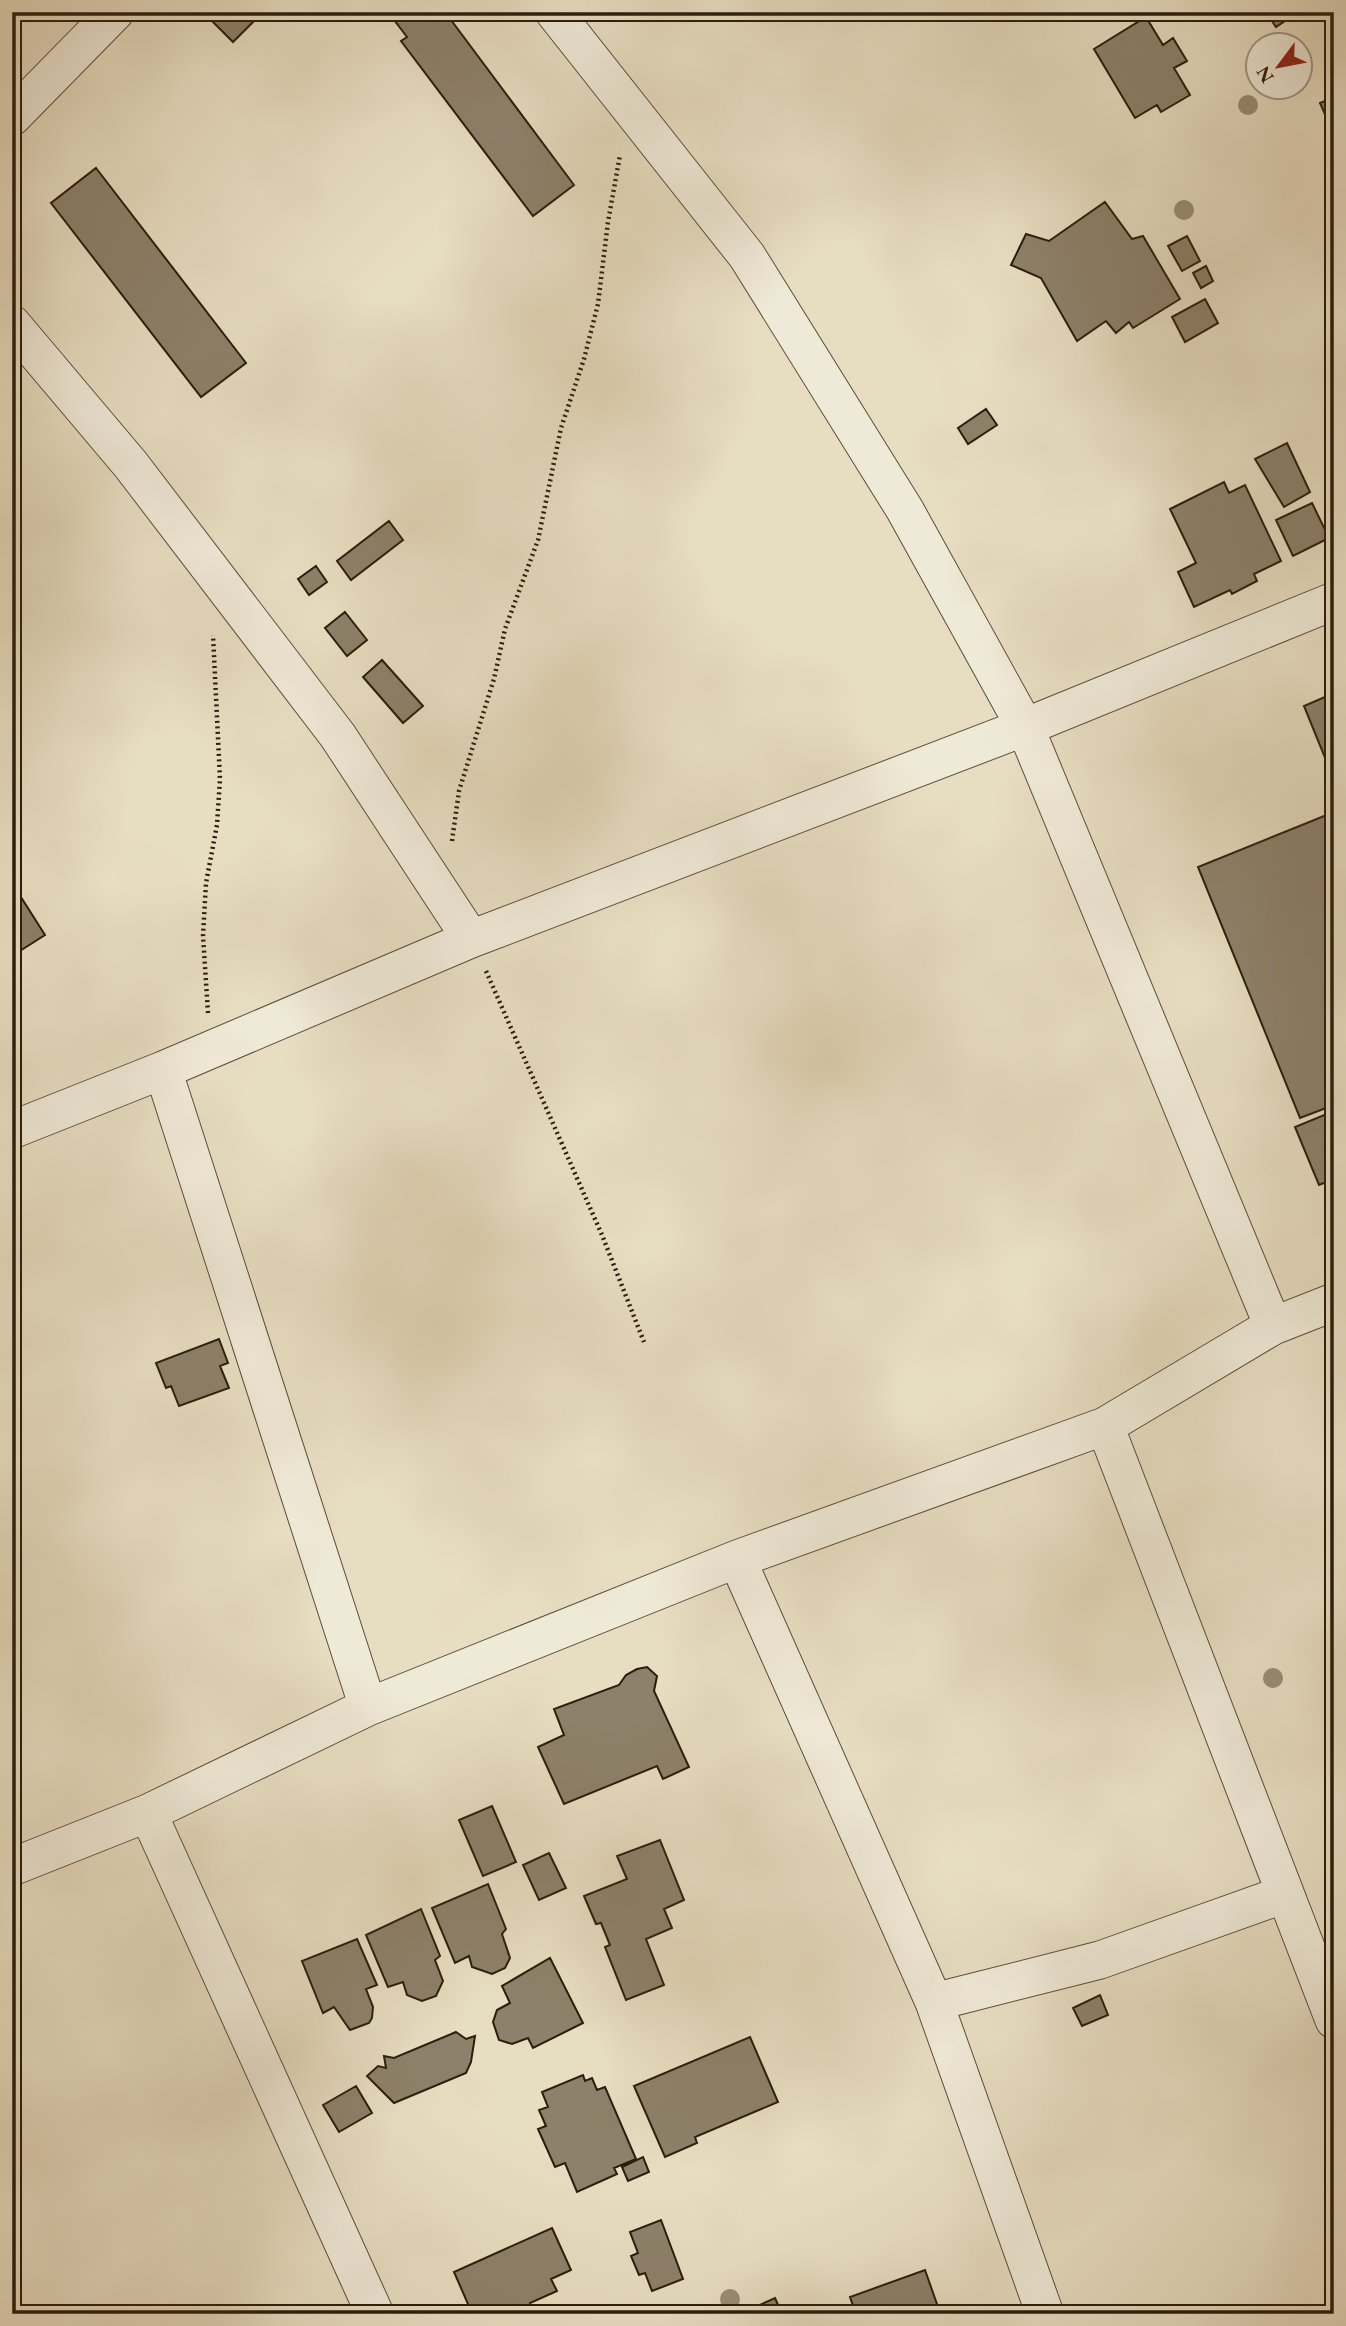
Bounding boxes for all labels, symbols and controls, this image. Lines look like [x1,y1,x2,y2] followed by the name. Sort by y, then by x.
[1244,32,1314,102] north arrow
[1250,61,1280,88] text: N

